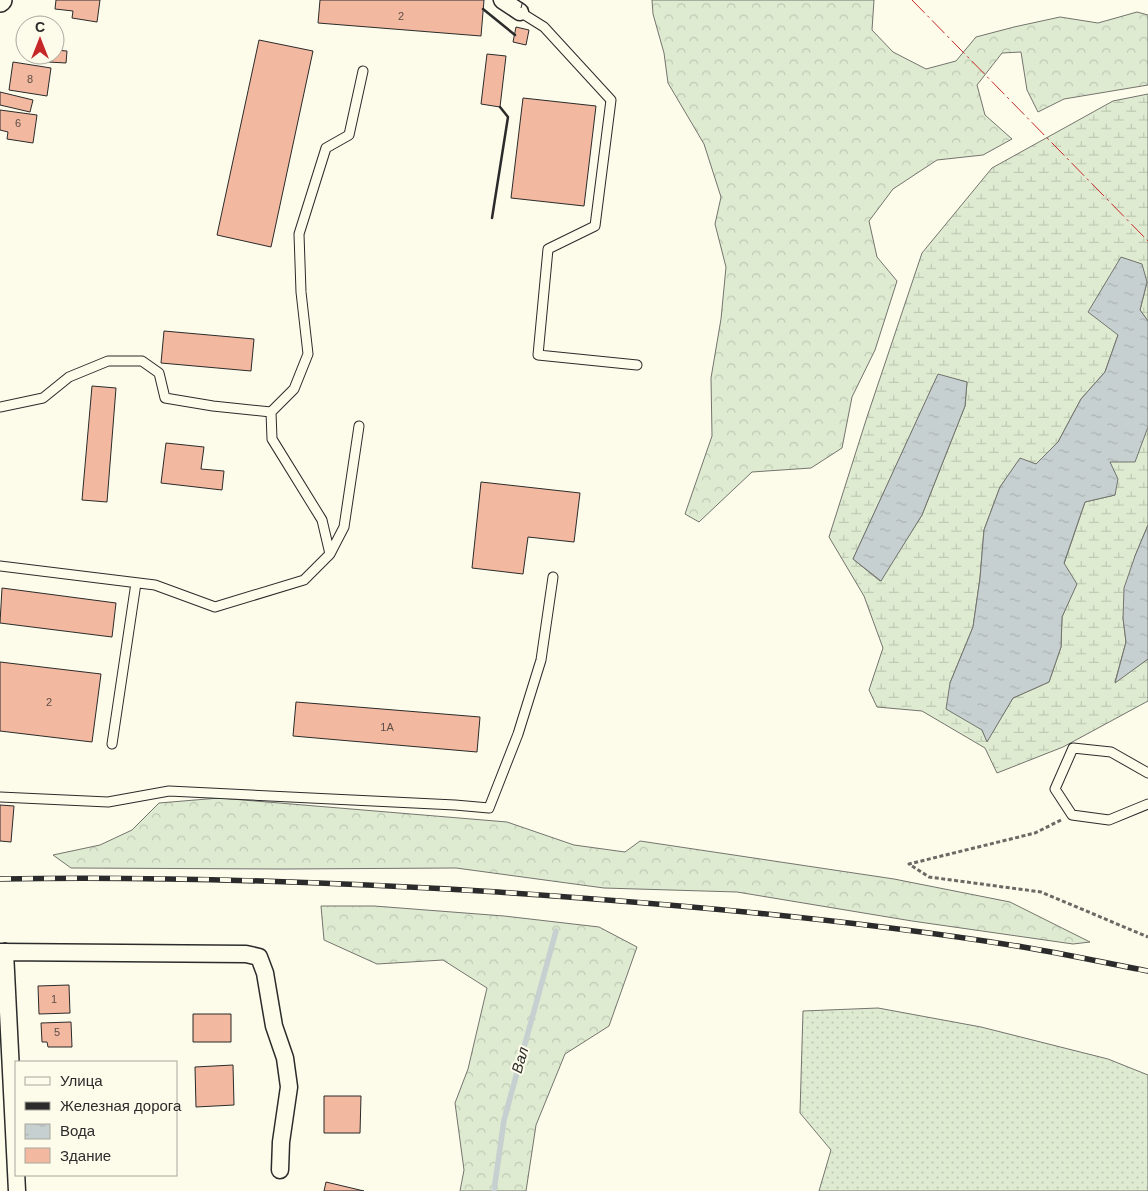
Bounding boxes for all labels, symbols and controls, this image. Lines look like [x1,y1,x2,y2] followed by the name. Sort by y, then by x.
[398,10,404,22] house number: 2
[15,15,65,65] north arrow
[35,19,45,35] text: С
[27,73,33,85] house number: 8
[15,117,21,129] house number: 6
[46,696,52,708] house number: 2
[380,721,394,733] house number: 1А
[51,993,57,1005] house number: 1
[54,1026,60,1038] house number: 5
[508,1044,532,1075] water label: Вал
[15,1061,178,1176] legend
[60,1072,103,1089] text: Улица
[60,1097,182,1114] text: Железная дорога
[60,1122,96,1139] text: Вода
[60,1147,111,1164] text: Здание

